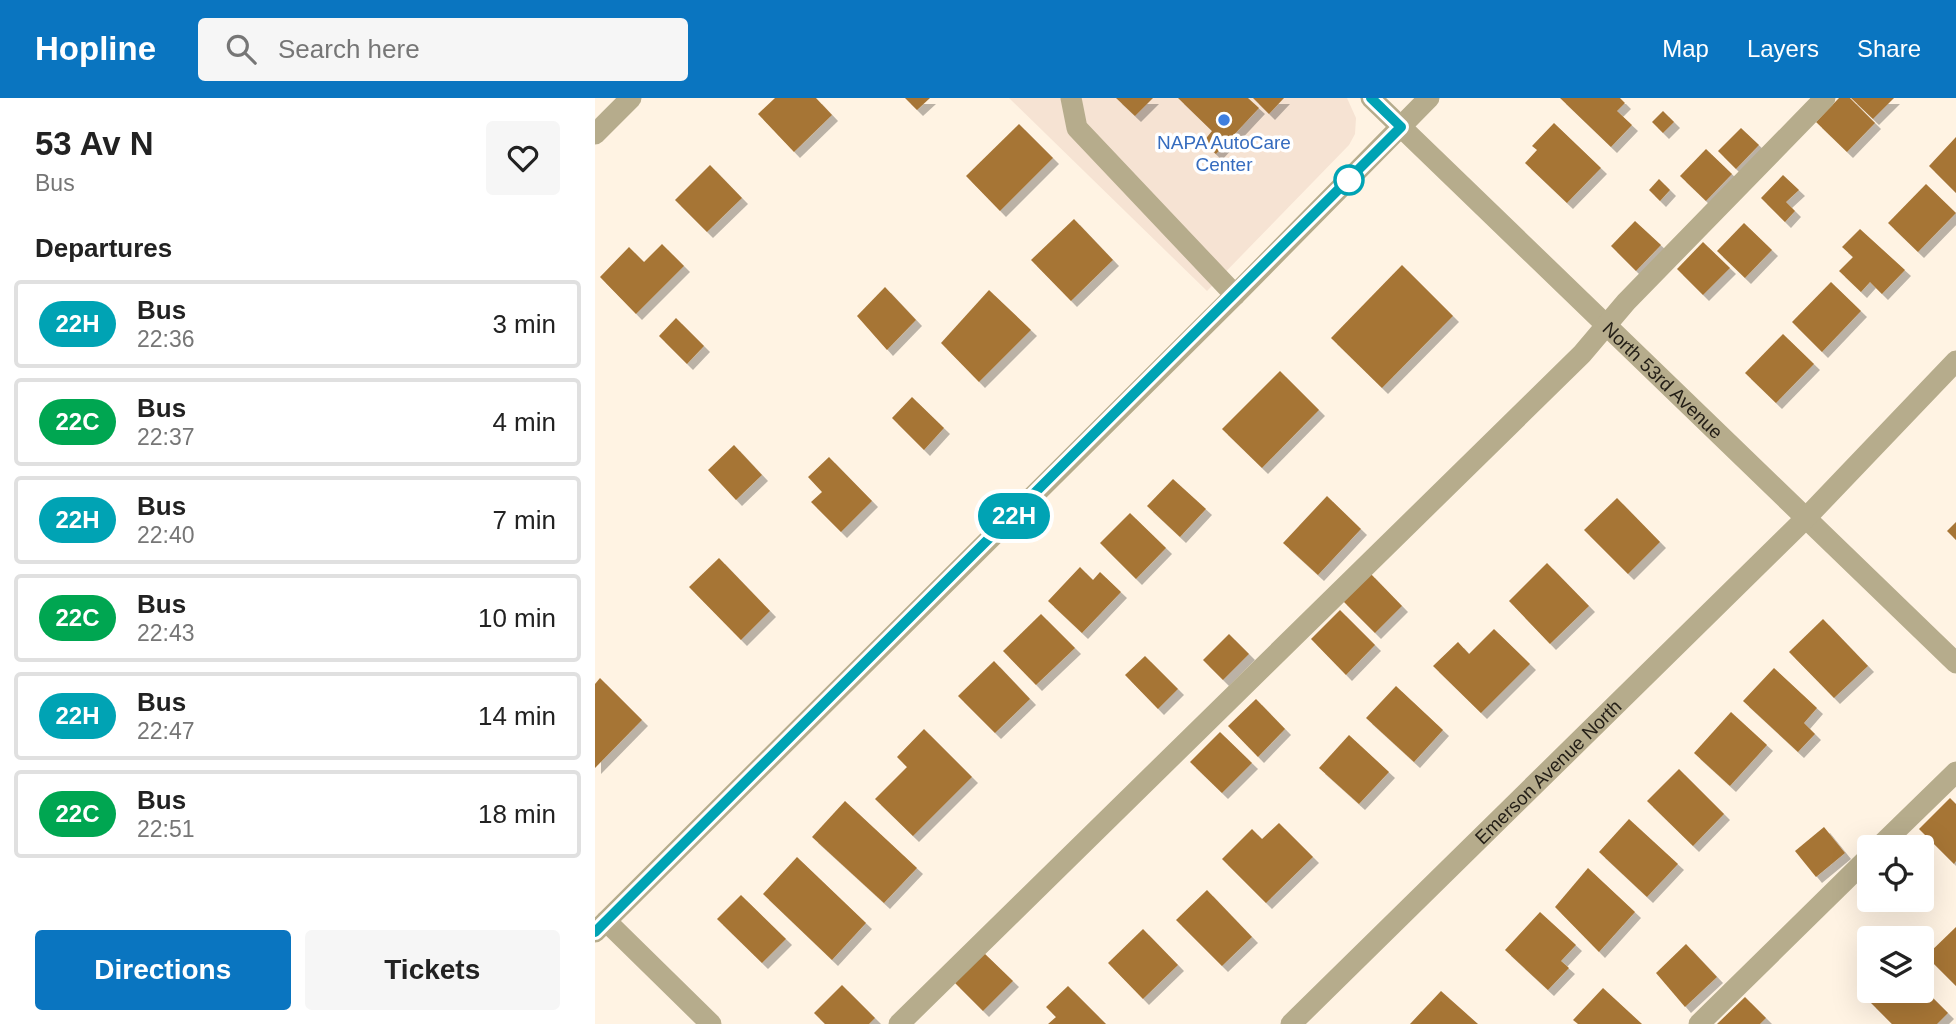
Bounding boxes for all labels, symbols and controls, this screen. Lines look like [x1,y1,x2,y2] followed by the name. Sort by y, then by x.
[198,18,688,81] search box
[35,30,156,67] text: Hopline
[222,30,260,68] icon: search
[278,34,420,64] text: Search here
[1662,35,1709,62] text: Map
[1747,35,1819,62] text: Layers
[1857,35,1921,62] text: Share
[1216,112,1232,128] marker: NAPA AutoCare Center
[486,121,560,195] button: heart
[35,125,154,162] text: 53 Av N
[1157,132,1291,175] place label: NAPA AutoCare Center
[1334,165,1364,195] unlabelled marker
[35,170,75,196] text: Bus
[35,233,172,263] text: Departures
[137,295,186,325] text: Bus
[492,309,556,339] text: 3 min
[55,310,100,337] text: 22H
[1599,318,1727,443] street label: North 53rd Avenue
[137,326,195,352] text: 22:36
[137,393,186,423] text: Bus
[492,407,556,437] text: 4 min
[55,408,100,435] text: 22C
[137,424,195,450] text: 22:37
[137,491,186,521] text: Bus
[974,493,1054,539] line badge: 22H
[992,502,1036,529] text: 22H
[492,505,556,535] text: 7 min
[55,506,100,533] text: 22H
[137,522,195,548] text: 22:40
[137,589,186,619] text: Bus
[478,603,556,633] text: 10 min
[55,604,100,631] text: 22C
[137,620,195,646] text: 22:43
[137,687,186,717] text: Bus
[1470,695,1625,848] street label: Emerson Avenue North
[478,701,556,731] text: 14 min
[55,702,100,729] text: 22H
[137,718,195,744] text: 22:47
[137,785,186,815] text: Bus
[478,799,556,829] text: 18 min
[55,800,100,827] text: 22C
[137,816,195,842] text: 22:51
[1857,835,1934,1003] map controls
[1857,835,1934,912] button: locate
[1857,926,1934,1003] button: layers
[35,930,291,1010] button: Directions
[305,930,560,1010] button: Tickets

